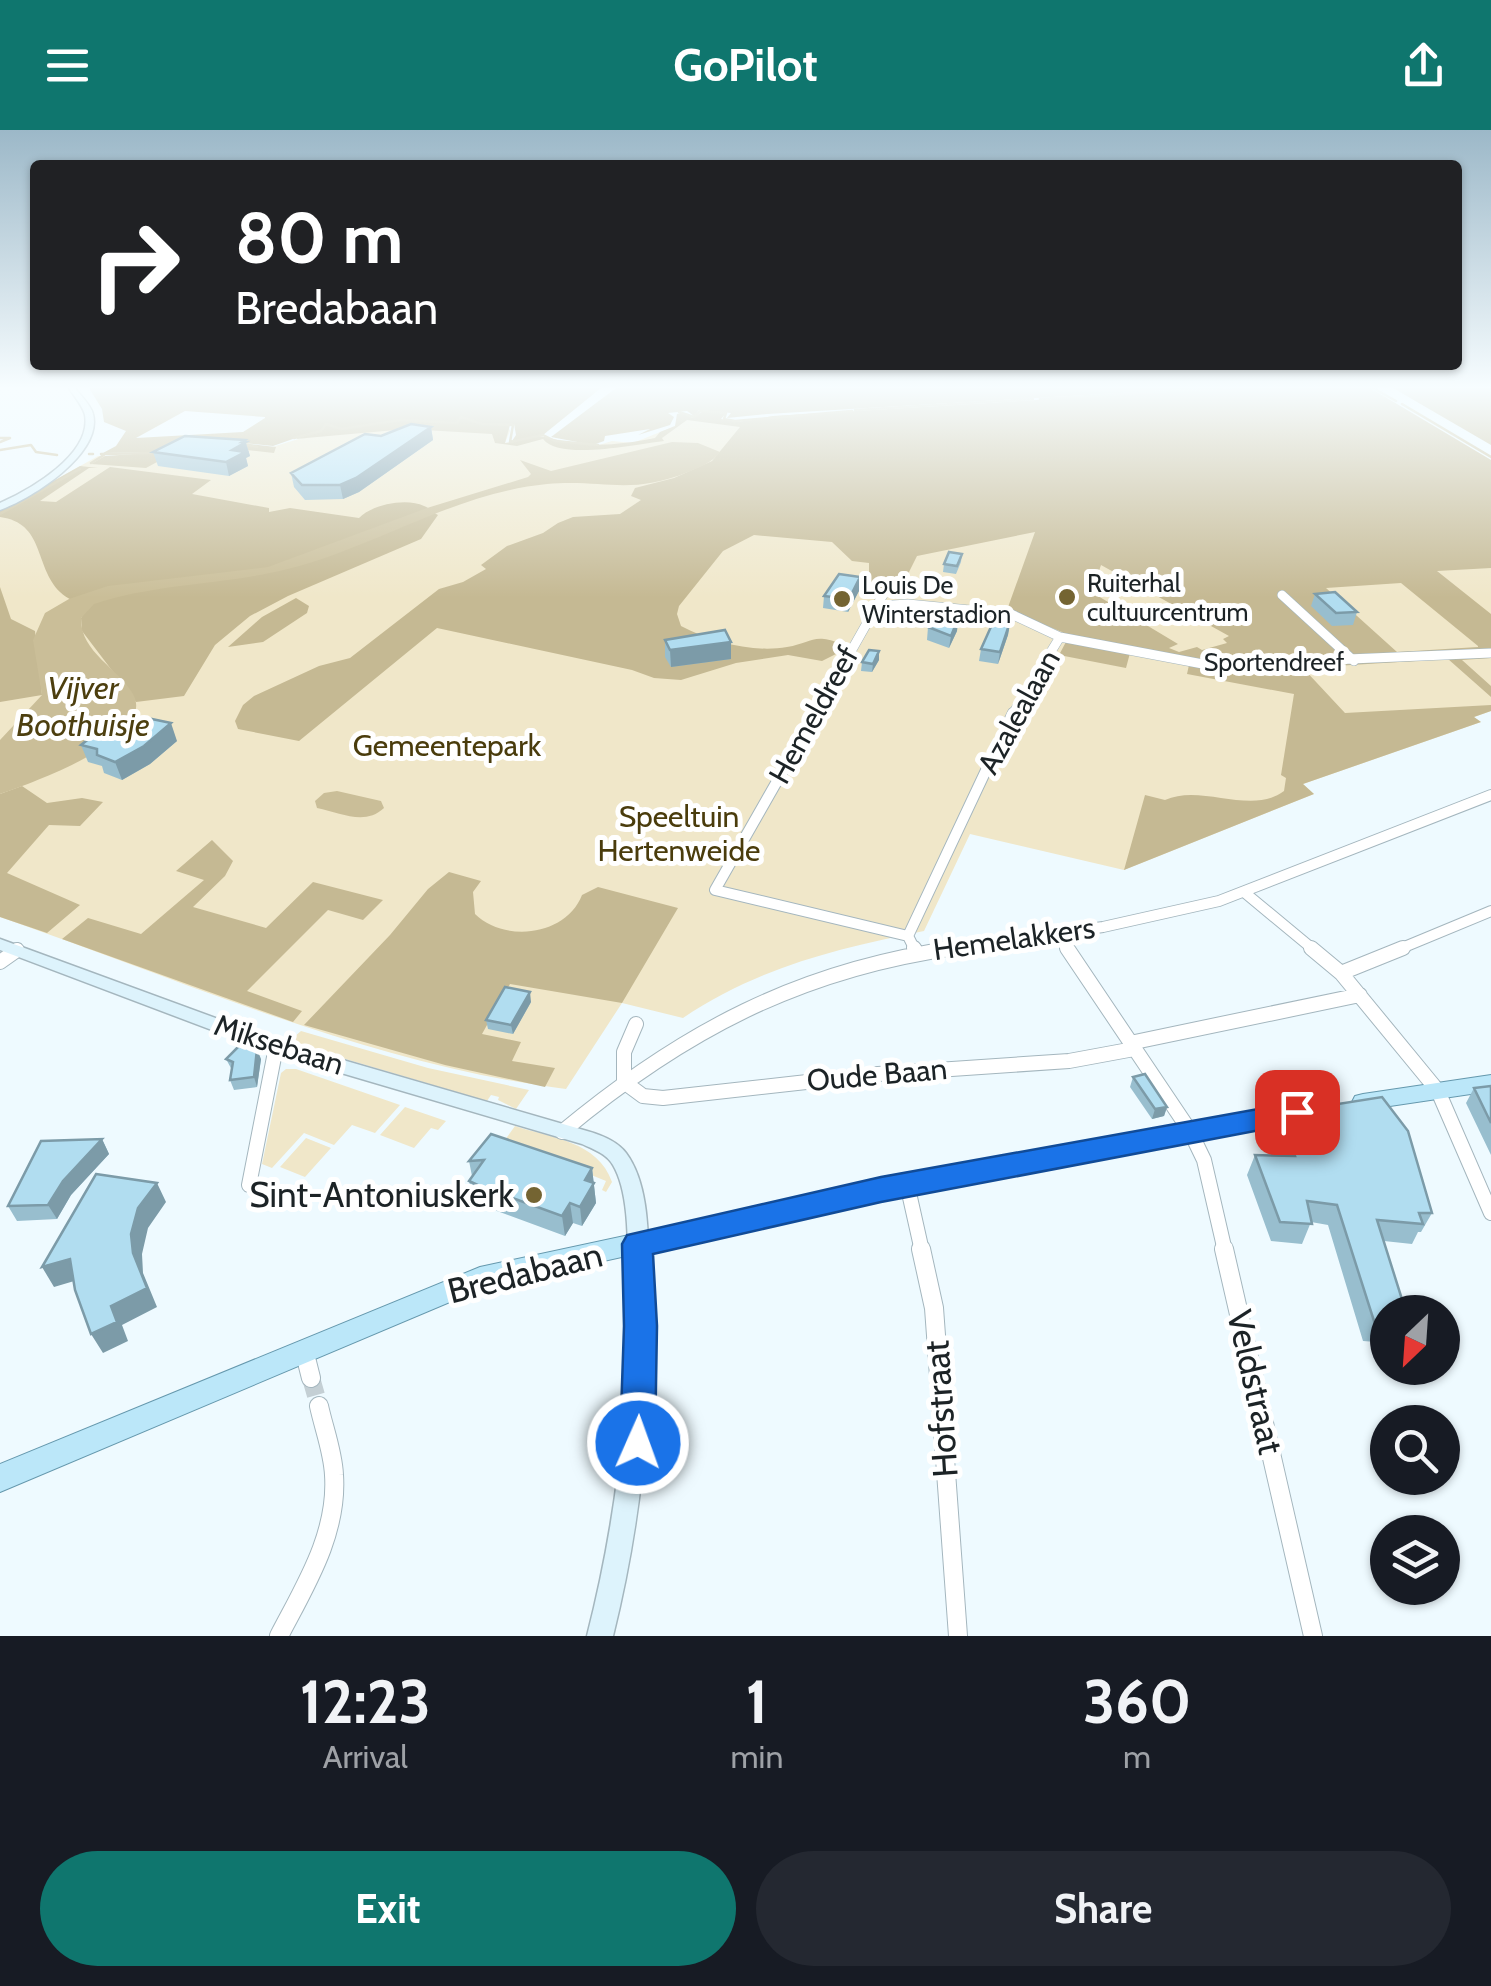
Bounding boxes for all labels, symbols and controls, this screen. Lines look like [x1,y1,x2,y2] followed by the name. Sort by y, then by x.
[40,38,95,93] icon: menu
[673,38,818,92] text: GoPilot
[1396,38,1451,93] icon: share
[235,195,403,281] text: 80 m
[70,200,200,330] icon: right
[235,281,438,335] text: Bredabaan
[1087,568,1249,627] place label: Ruiterhal cultuurcentrum
[862,570,1011,629] place label: Louis De Winterstadion
[1056,586,1078,608] marker: Ruiterhal cultuurcentrum
[831,588,853,610] marker: Louis De Winterstadion
[761,640,866,790] street label: Hemeldreef
[969,643,1068,780] street label: Azalealaan
[1204,647,1344,677] street label: Sportendreef
[16,668,150,744] water label: Vijver Boothuisje
[353,727,542,764] park label: Gemeentepark
[598,798,760,869] park label: Speeltuin Hertenweide
[931,909,1097,968] street label: Hemelakkers
[210,1006,349,1083] street label: Miksebaan
[805,1050,949,1099] street label: Oude Baan
[1255,1070,1340,1155] pin
[1270,1085,1325,1140] icon: arrive
[249,1173,514,1216] place label: Sint-Antoniuskerk
[523,1184,545,1206] marker: Sint-Antoniuskerk
[443,1233,607,1312] street label: Bredabaan
[1370,1295,1460,1385] north arrow
[1370,1295,1460,1605] map controls
[1218,1306,1293,1458] street label: Veldstraat
[914,1339,967,1479] street label: Hofstraat
[586,1391,690,1495] position arrow
[1370,1405,1460,1495] button: search
[1370,1515,1460,1605] button: layers
[300,1665,431,1738] text: 12:23
[746,1665,768,1738] text: 1
[1083,1665,1191,1738] text: 360
[323,1737,408,1776] text: Arrival
[731,1737,783,1776] text: min
[1123,1737,1151,1776] text: m
[40,1851,736,1966] button: Exit
[756,1851,1451,1966] button: Share

